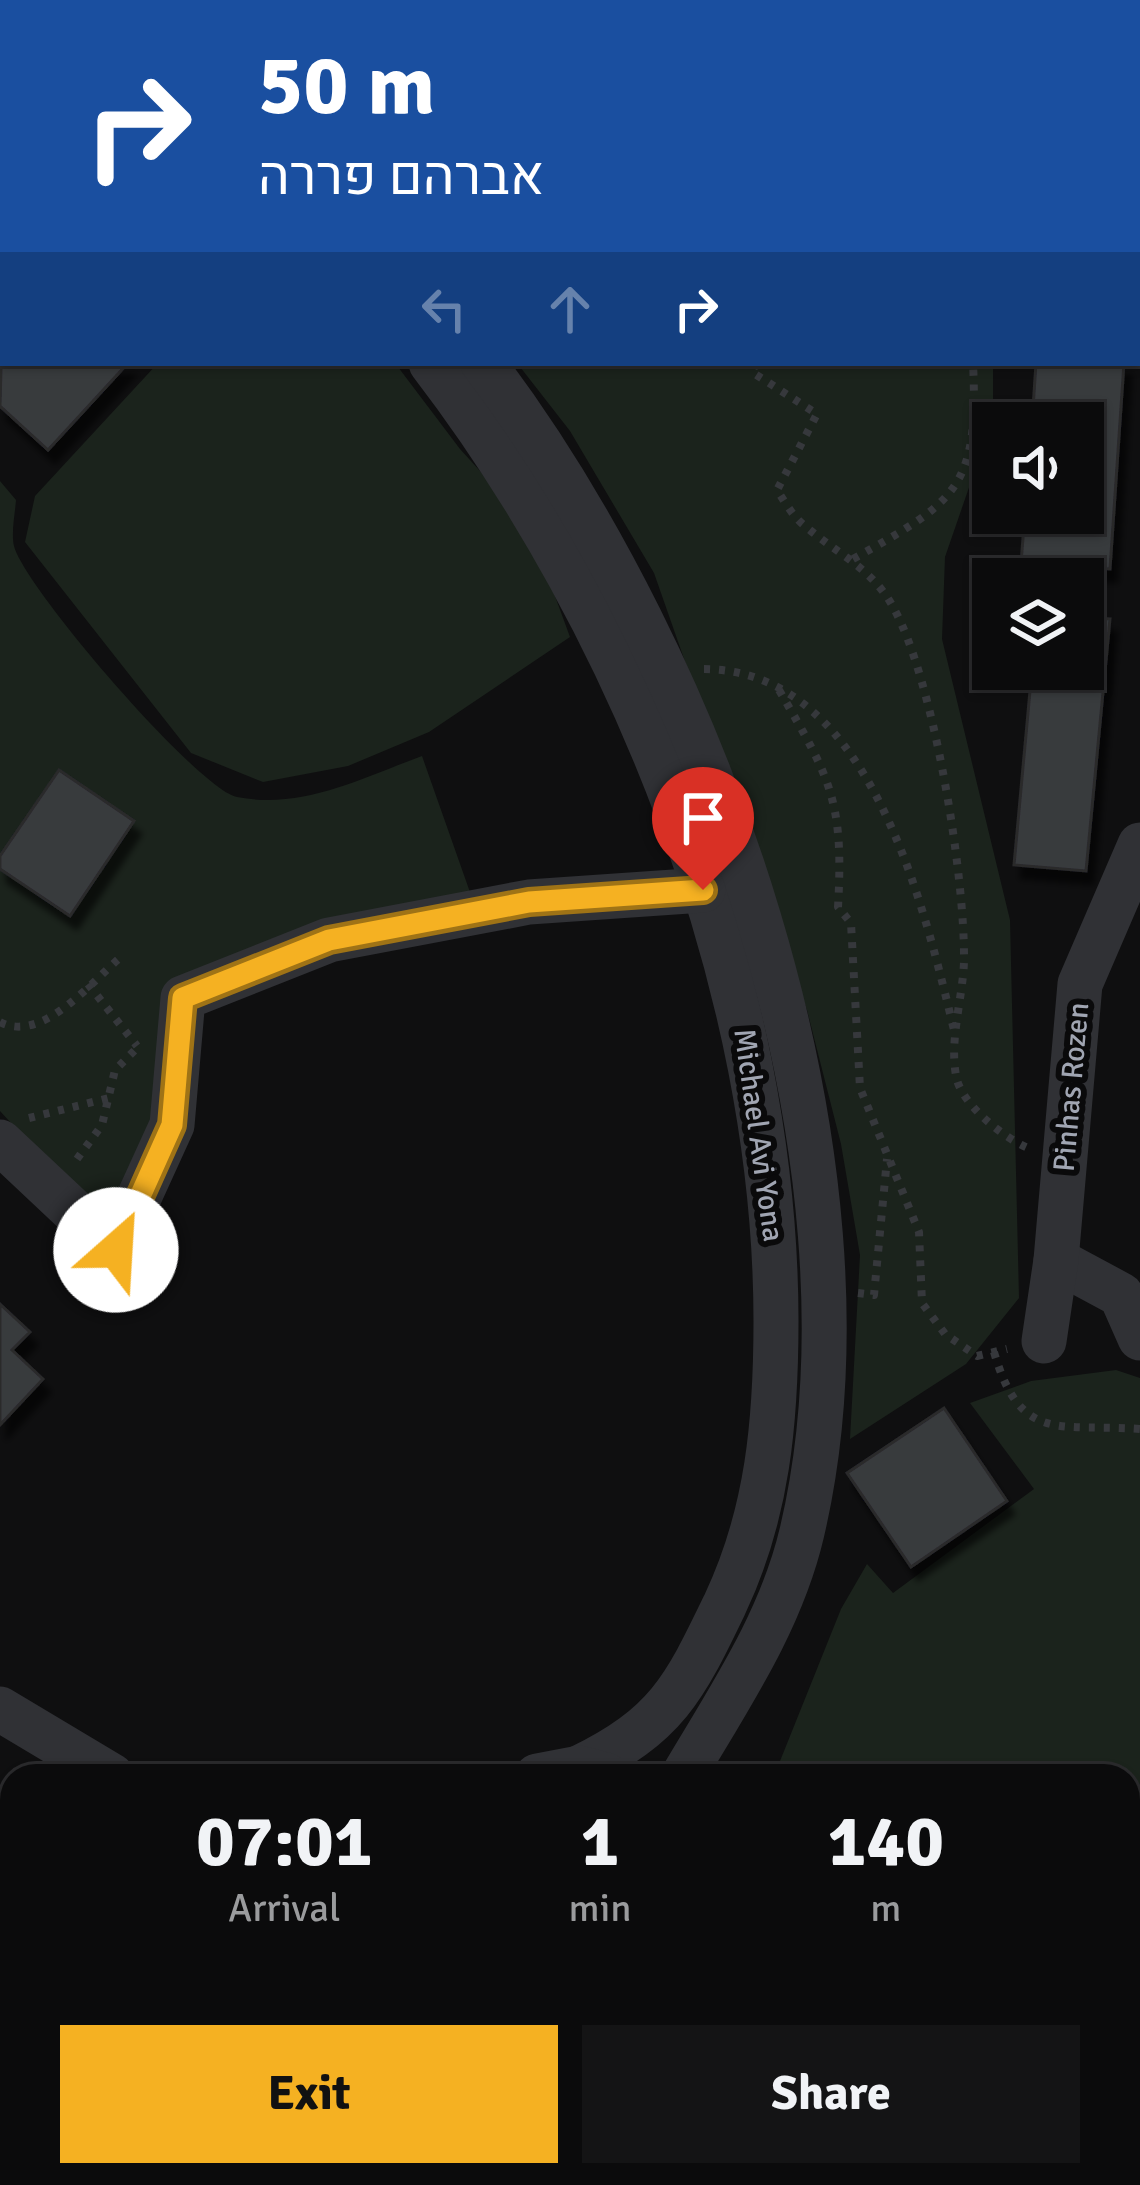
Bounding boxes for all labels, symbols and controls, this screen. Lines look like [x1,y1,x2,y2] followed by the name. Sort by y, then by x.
[258,34,435,138] text: 50 m
[60,48,216,204] icon: right
[258,143,544,210] text: אברהם פררה
[411,276,477,342] icon: left
[537,276,603,342] icon: ahead
[663,276,729,342] icon: right
[972,402,1104,690] map controls
[972,402,1104,534] button: sound
[972,558,1104,690] button: layers
[652,767,754,890] pin
[670,785,736,851] icon: arrive
[1046,1001,1097,1173] street label: Pinhas Rozen
[725,1026,792,1244] street label: Michael Avi Yona
[53,1187,179,1313] position arrow
[196,1797,373,1886] text: 07:01
[581,1797,619,1886] text: 1
[827,1797,944,1886] text: 140
[228,1884,340,1932] text: Arrival
[569,1884,632,1932] text: min
[870,1884,901,1932] text: m
[60,2025,558,2163] button: Exit
[582,2025,1080,2163] button: Share

